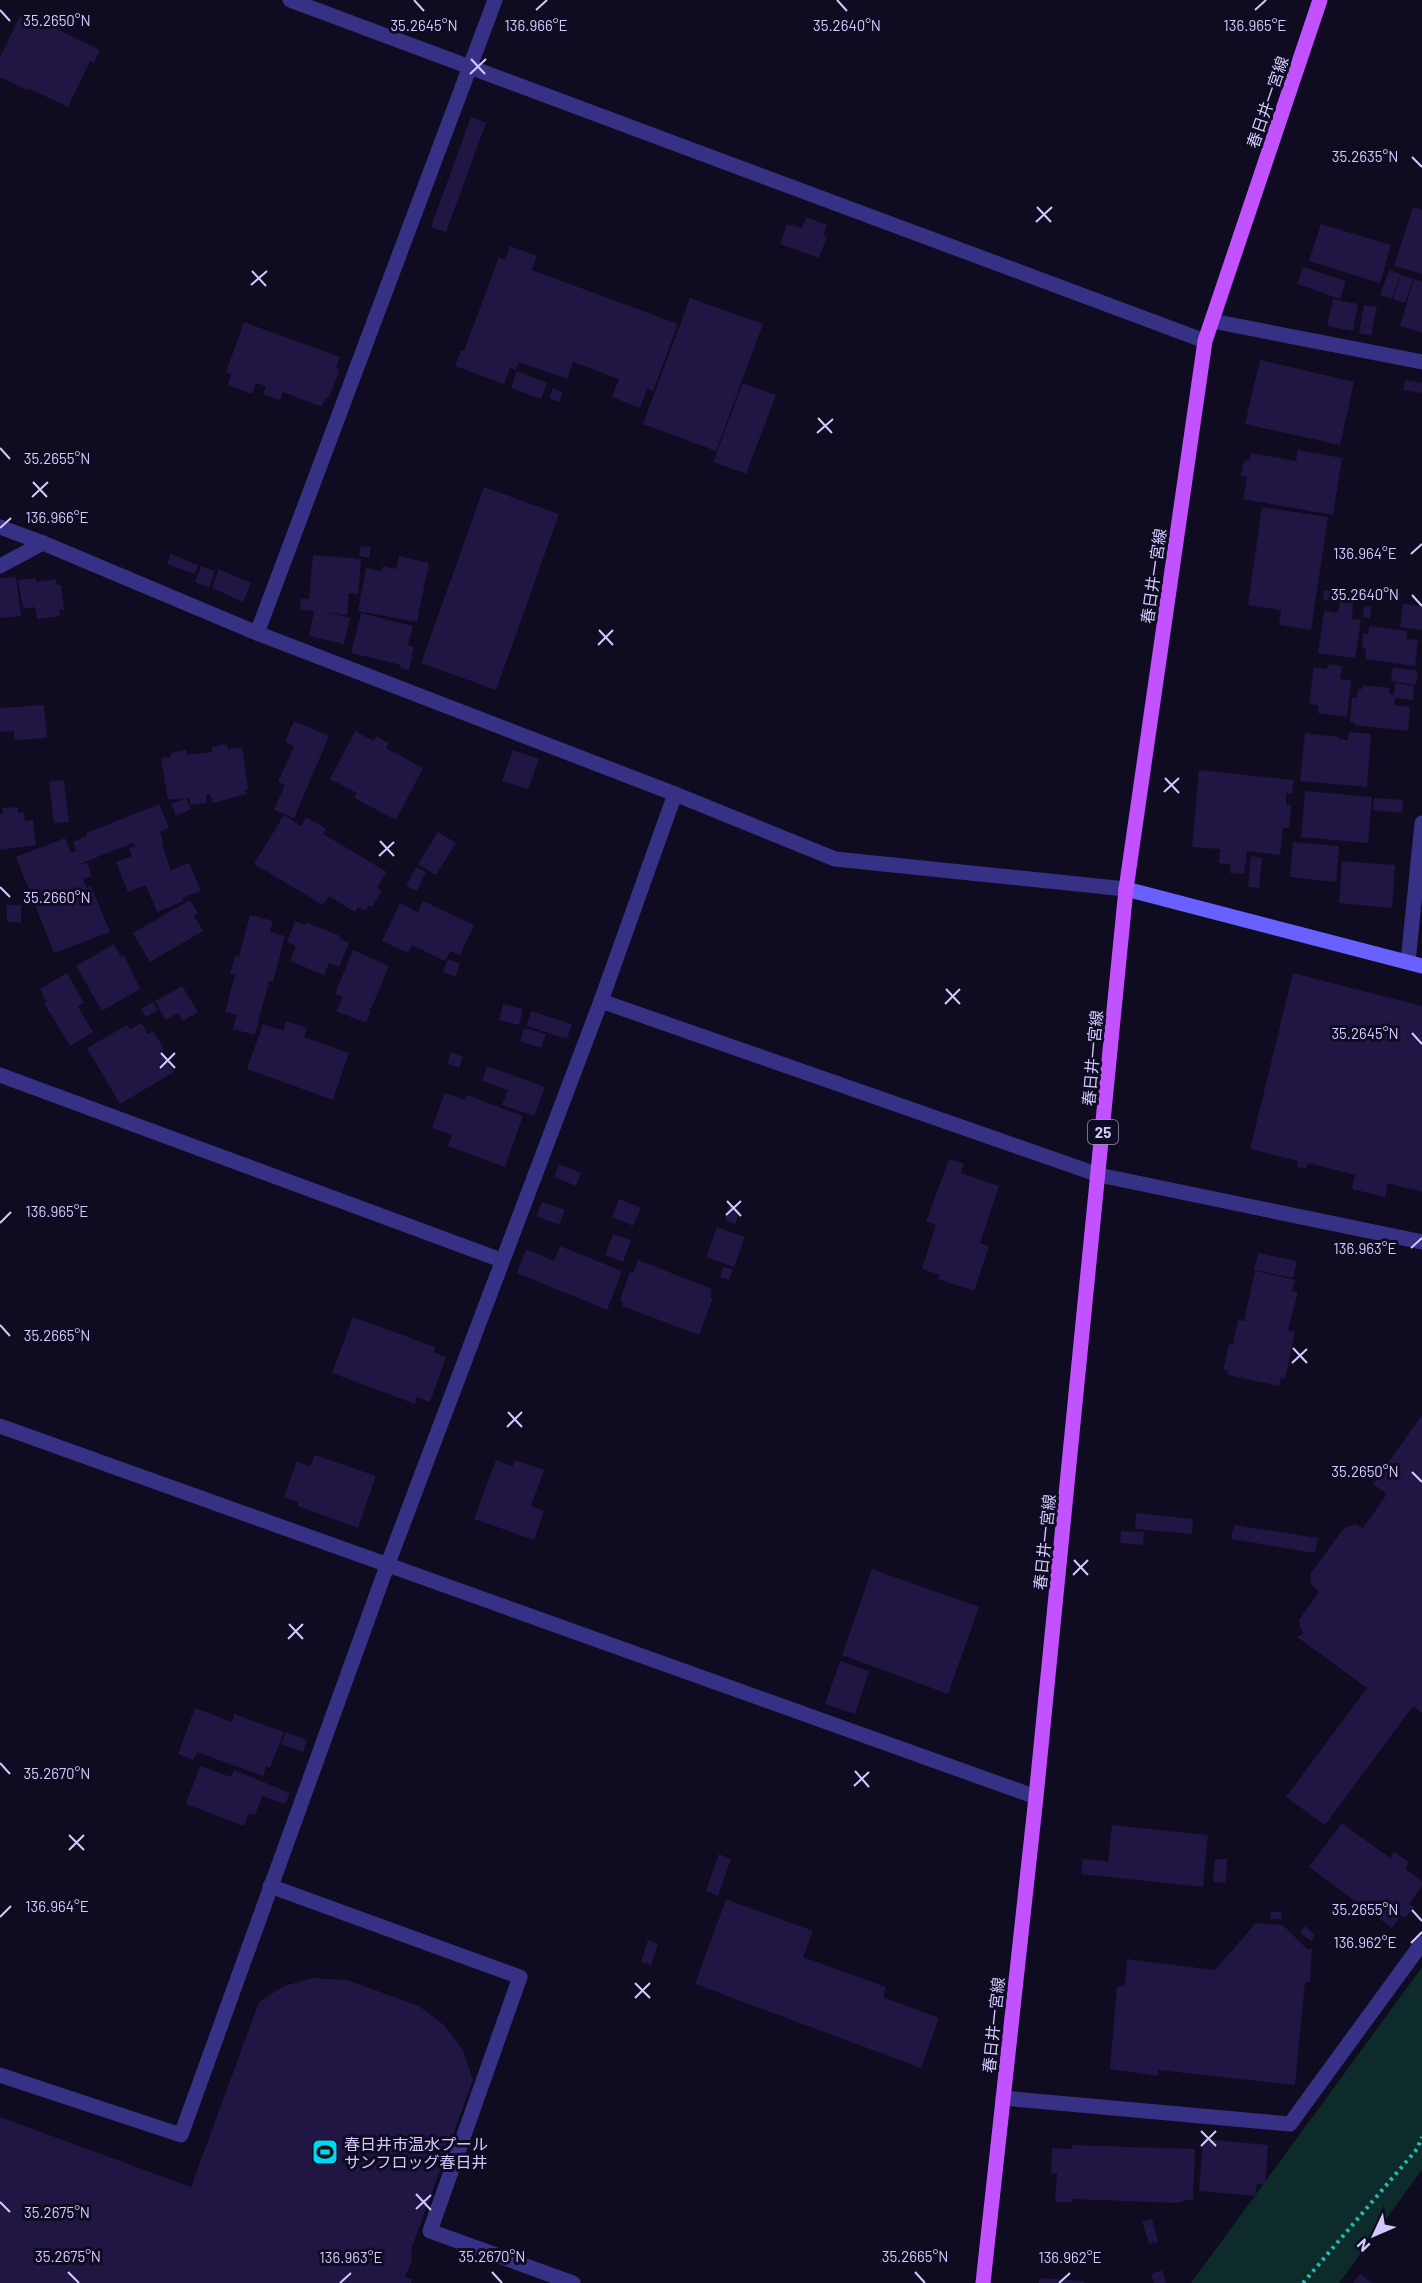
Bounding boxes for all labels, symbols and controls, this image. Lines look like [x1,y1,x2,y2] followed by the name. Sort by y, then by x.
[23,11,91,29] text: 35.2650°N
[390,16,458,34] text: 35.2645°N
[505,16,567,34] text: 136.966°E
[813,16,881,34] text: 35.2640°N
[1224,16,1286,34] text: 136.965°E
[1242,54,1292,150] street label: 春日井一宮線
[1332,147,1398,165] text: 35.2635°N
[24,449,90,467] text: 35.2655°N
[26,508,88,526] text: 136.966°E
[1137,527,1169,625] street label: 春日井一宮線
[1333,544,1397,562] text: 136.964°E
[1331,585,1399,603] text: 35.2640°N
[23,888,91,906] text: 35.2660°N
[1078,1009,1106,1107] street label: 春日井一宮線
[1331,1024,1399,1042] text: 35.2645°N
[1088,1120,1118,1144] road number: 25
[26,1202,88,1220] text: 136.965°E
[1334,1239,1396,1257] text: 136.963°E
[24,1326,90,1344] text: 35.2665°N
[1331,1462,1399,1480] text: 35.2650°N
[1030,1493,1058,1591] street label: 春日井一宮線
[24,1764,90,1782] text: 35.2670°N
[25,1897,89,1915] text: 136.964°E
[1332,1900,1398,1918] text: 35.2655°N
[1333,1933,1397,1951] text: 136.962°E
[979,1976,1007,2074] street label: 春日井一宮線
[344,2134,488,2171] place label: 春日井市温水プール サンフロッグ春日井
[310,2137,340,2167] sports icon: 春日井市温水プール サンフロッグ春日井
[24,2203,90,2221] text: 35.2675°N
[1344,2205,1404,2265] north arrow
[1352,2235,1373,2256] text: N
[35,2247,101,2265] text: 35.2675°N
[459,2247,525,2265] text: 35.2670°N
[882,2247,948,2265] text: 35.2665°N
[320,2248,382,2266] text: 136.963°E
[1038,2248,1102,2266] text: 136.962°E

